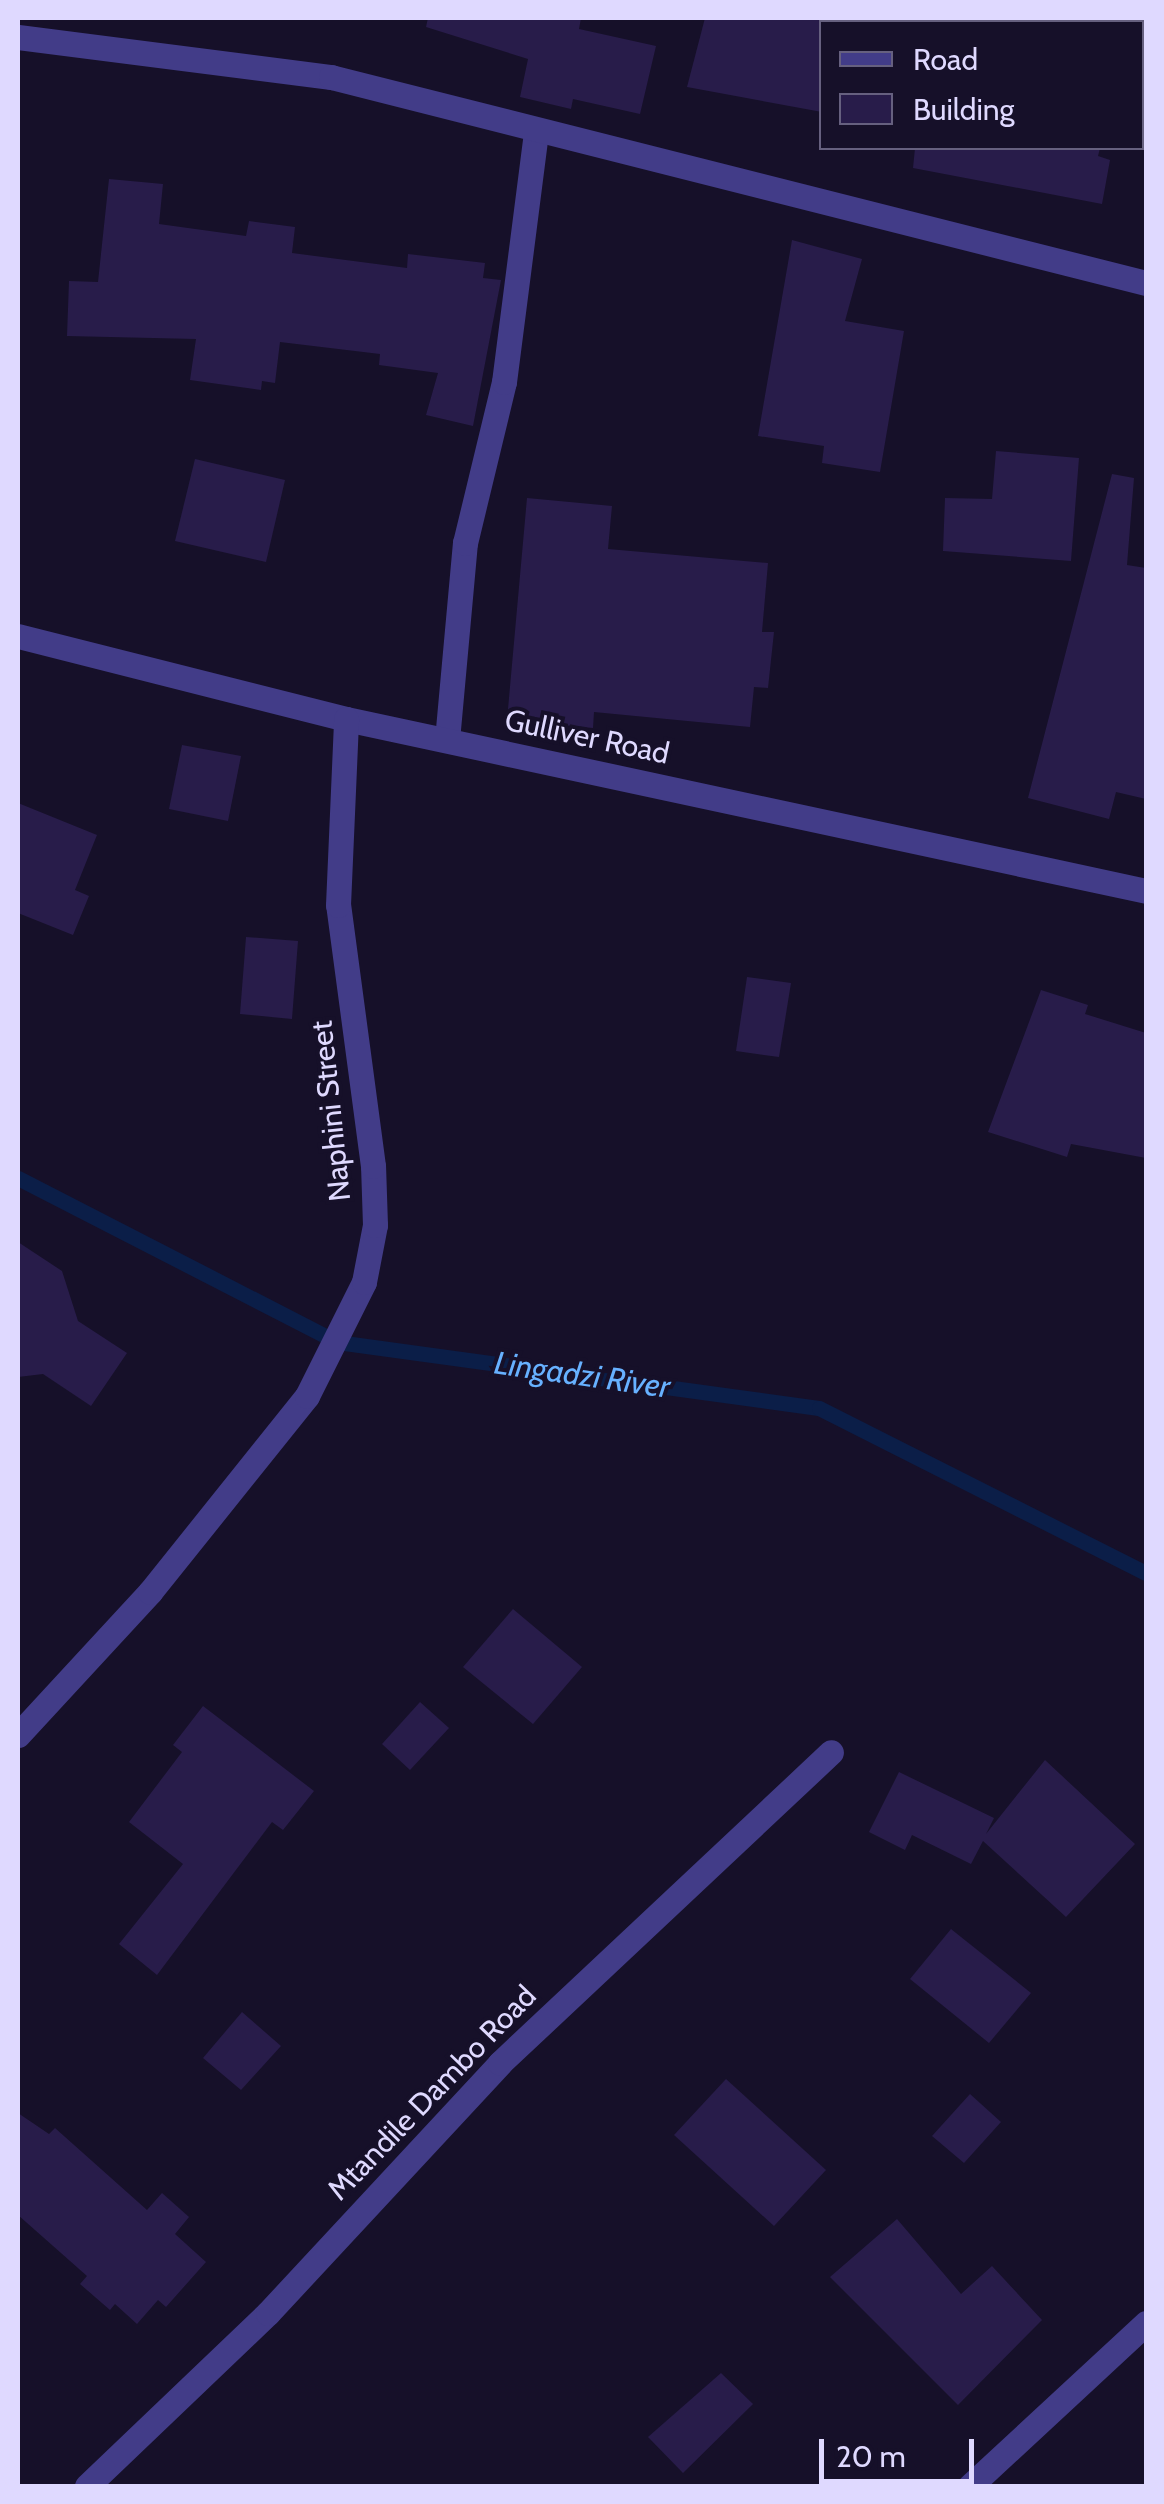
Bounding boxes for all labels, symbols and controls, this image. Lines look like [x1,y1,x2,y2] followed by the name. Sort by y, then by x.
[819,20,1144,150] legend
[913,41,978,78] text: Road
[913,91,1015,128] text: Building
[501,702,673,772] street label: Gulliver Road
[304,1019,358,1203] street label: Naphini Street
[492,1344,672,1406] water label: Lingadzi River
[320,1978,544,2208] street label: Mtandile Dambo Road
[824,2419,979,2481] scale bar
[836,2438,906,2475] text: 20 m

